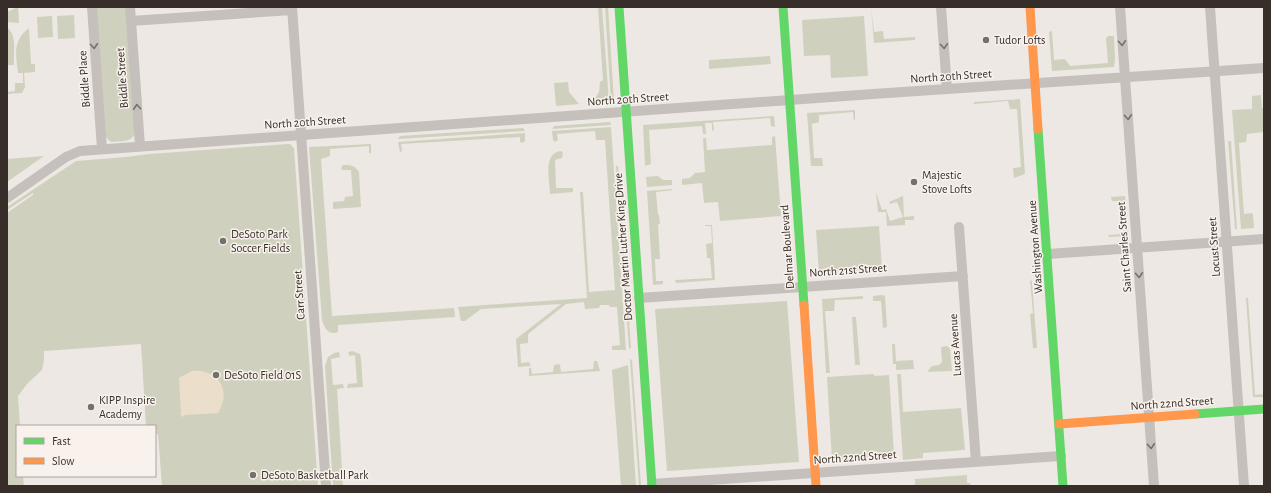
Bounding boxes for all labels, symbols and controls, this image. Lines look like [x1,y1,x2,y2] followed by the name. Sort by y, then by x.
[994,34,1045,46] place label: Tudor Lofts
[981,35,991,45] marker: Tudor Lofts
[1118,40,1127,46] one-way arrow
[90,43,99,49] one-way arrow
[939,43,948,49] one-way arrow
[114,47,130,109] street label: Biddle Street
[76,50,92,108] street label: Biddle Place
[910,67,992,85] street label: North 20th Street
[587,90,669,108] street label: North 20th Street
[133,104,142,110] one-way arrow
[264,113,346,131] street label: North 20th Street
[1123,114,1132,120] one-way arrow
[922,169,972,195] place label: Majestic Stove Lofts
[612,173,634,321] street label: Doctor Martin Luther King Drive
[909,177,919,187] marker: Majestic Stove Lofts
[1026,200,1044,294] street label: Washington Avenue
[1115,201,1133,293] street label: Saint Charles Street
[778,205,796,289] street label: Delmar Boulevard
[1206,217,1222,277] street label: Locust Street
[231,228,290,254] place label: DeSoto Park Soccer Fields
[218,236,228,246] marker: DeSoto Park Soccer Fields
[809,261,887,279] street label: North 21st Street
[291,270,307,320] street label: Carr Street
[1135,272,1144,278] one-way arrow
[947,313,963,377] street label: Lucas Avenue
[224,369,301,381] place label: DeSoto Field 01S
[211,370,221,380] marker: DeSoto Field 01S
[99,394,155,421] place label: KIPP Inspire Academy
[1130,394,1214,412] street label: North 22nd Street
[86,402,96,412] marker: KIPP Inspire Academy
[16,425,156,477] legend
[52,435,71,447] text: Fast
[1147,443,1156,449] one-way arrow
[813,448,897,466] street label: North 22nd Street
[52,455,74,467] text: Slow
[261,469,369,481] place label: DeSoto Basketball Park
[248,470,258,480] marker: DeSoto Basketball Park

